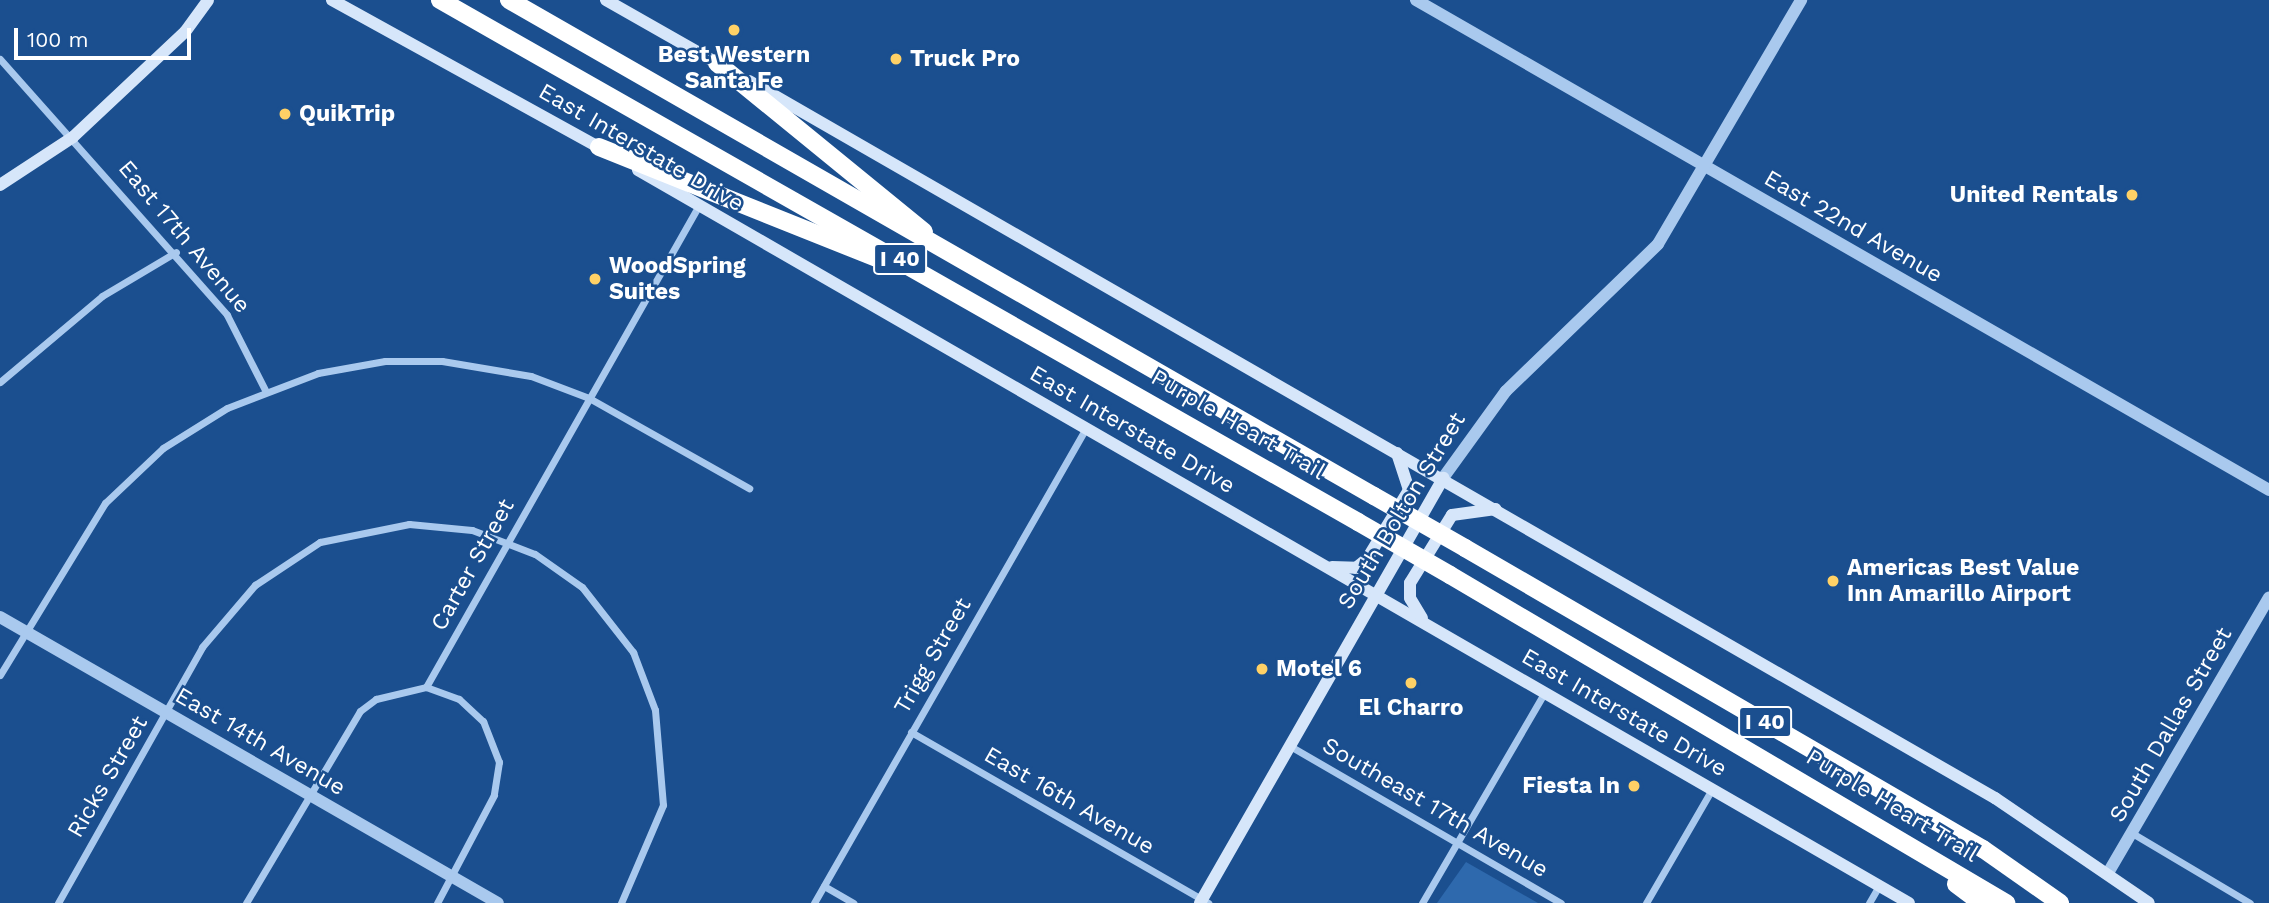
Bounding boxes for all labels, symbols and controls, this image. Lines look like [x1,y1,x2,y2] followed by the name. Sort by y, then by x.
[18,14,194,58] scale bar
[726,22,742,38] marker: Best Western Santa Fe
[27,27,89,52] text: 100 m
[658,41,810,95] place label: Best Western Santa Fe
[910,45,1020,73] place label: Truck Pro
[888,51,904,67] marker: Truck Pro
[534,78,748,218] street label: East Interstate Drive
[299,100,395,128] place label: QuikTrip
[277,106,293,122] marker: QuikTrip
[112,154,256,320] street label: East 17th Avenue
[1759,165,1947,289] street label: East 22nd Avenue
[1950,181,2118,209] place label: United Rentals
[2124,187,2140,203] marker: United Rentals
[872,242,928,276] road number: I 40
[609,252,746,306] place label: WoodSpring Suites
[587,271,603,287] marker: WoodSpring Suites
[1025,360,1239,500] street label: East Interstate Drive
[1146,364,1330,486] street label: Purple Heart Trail
[1332,408,1472,614] street label: South Bolton Street
[425,494,521,636] street label: Carter Street
[1847,554,2080,608] place label: Americas Best Value Inn Amarillo Airport
[1825,573,1841,589] marker: Americas Best Value Inn Amarillo Airport
[889,593,977,719] street label: Trigg Street
[2104,623,2238,827] street label: South Dallas Street
[1517,643,1731,783] street label: East Interstate Drive
[1276,655,1362,683] place label: Motel 6
[1254,661,1270,677] marker: Motel 6
[1403,675,1419,691] marker: El Charro
[169,682,351,802] street label: East 14th Avenue
[1358,694,1464,722] place label: El Charro
[1737,704,1793,740] road number: I 40
[62,711,154,843] street label: Ricks Street
[1317,732,1553,884] street label: Southeast 17th Avenue
[978,741,1160,861] street label: East 16th Avenue
[1801,743,1983,869] street label: Purple Heart Trail
[1522,772,1620,800] place label: Fiesta In
[1626,778,1642,794] marker: Fiesta In

